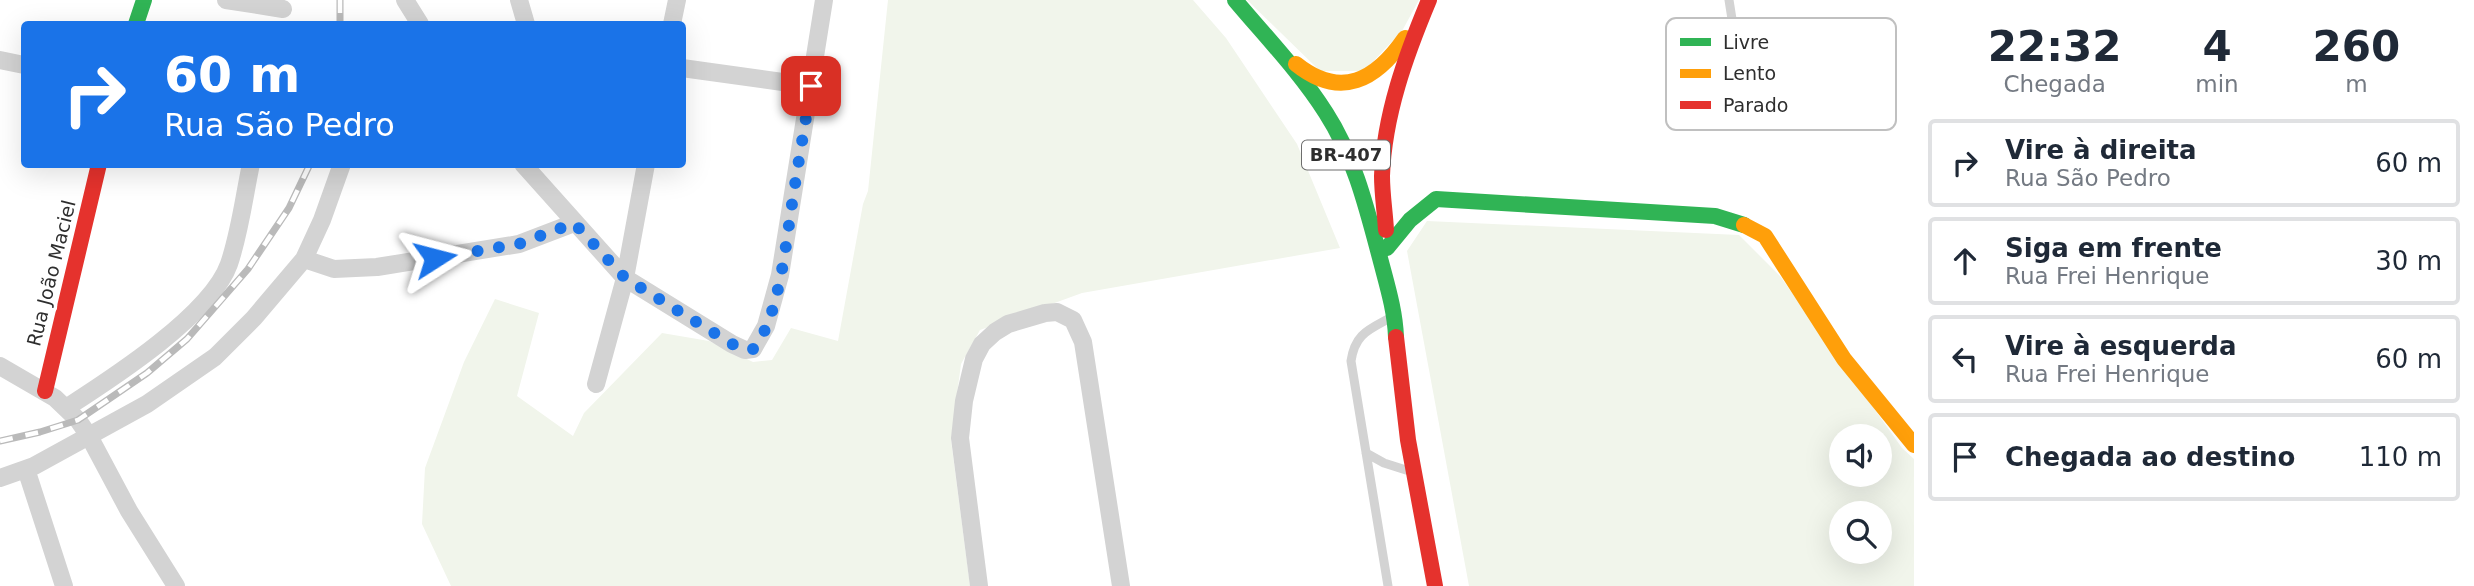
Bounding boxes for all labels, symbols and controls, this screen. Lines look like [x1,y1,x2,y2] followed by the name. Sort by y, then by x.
[1666,18,1896,130] legend
[1988,22,2122,71] text: 22:32
[2202,22,2232,71] text: 4
[2313,22,2400,71] text: 260
[1723,31,1769,53] text: Livre
[164,47,300,104] text: 60 m
[49,49,140,140] icon: right
[781,56,841,116] pin
[1723,62,1776,84] text: Lento
[792,67,830,105] icon: arrive
[2004,71,2106,97] text: Chegada
[2195,71,2239,97] text: min
[2345,71,2368,97] text: m
[1723,94,1788,116] text: Parado
[164,106,395,144] text: Rua São Pedro
[2005,135,2197,165] text: Vire à direita
[1302,140,1390,170] road number: BR-407
[1946,144,1984,182] icon: right
[2375,148,2442,178] text: 60 m
[2005,165,2171,191] text: Rua São Pedro
[22,198,80,348] street label: Rua João Maciel
[398,221,472,295] position arrow
[2005,233,2222,263] text: Siga em frente
[1946,242,1984,280] icon: ahead
[2375,246,2442,276] text: 30 m
[2005,263,2209,289] text: Rua Frei Henrique
[2005,331,2237,361] text: Vire à esquerda
[1946,340,1984,378] icon: left
[2375,344,2442,374] text: 60 m
[2005,361,2209,387] text: Rua Frei Henrique
[1829,424,1892,564] map controls
[1829,424,1892,487] button: sound
[1946,438,1984,476] icon: arrive
[2005,442,2295,472] text: Chegada ao destino
[2359,442,2442,472] text: 110 m
[1829,501,1892,564] button: search

